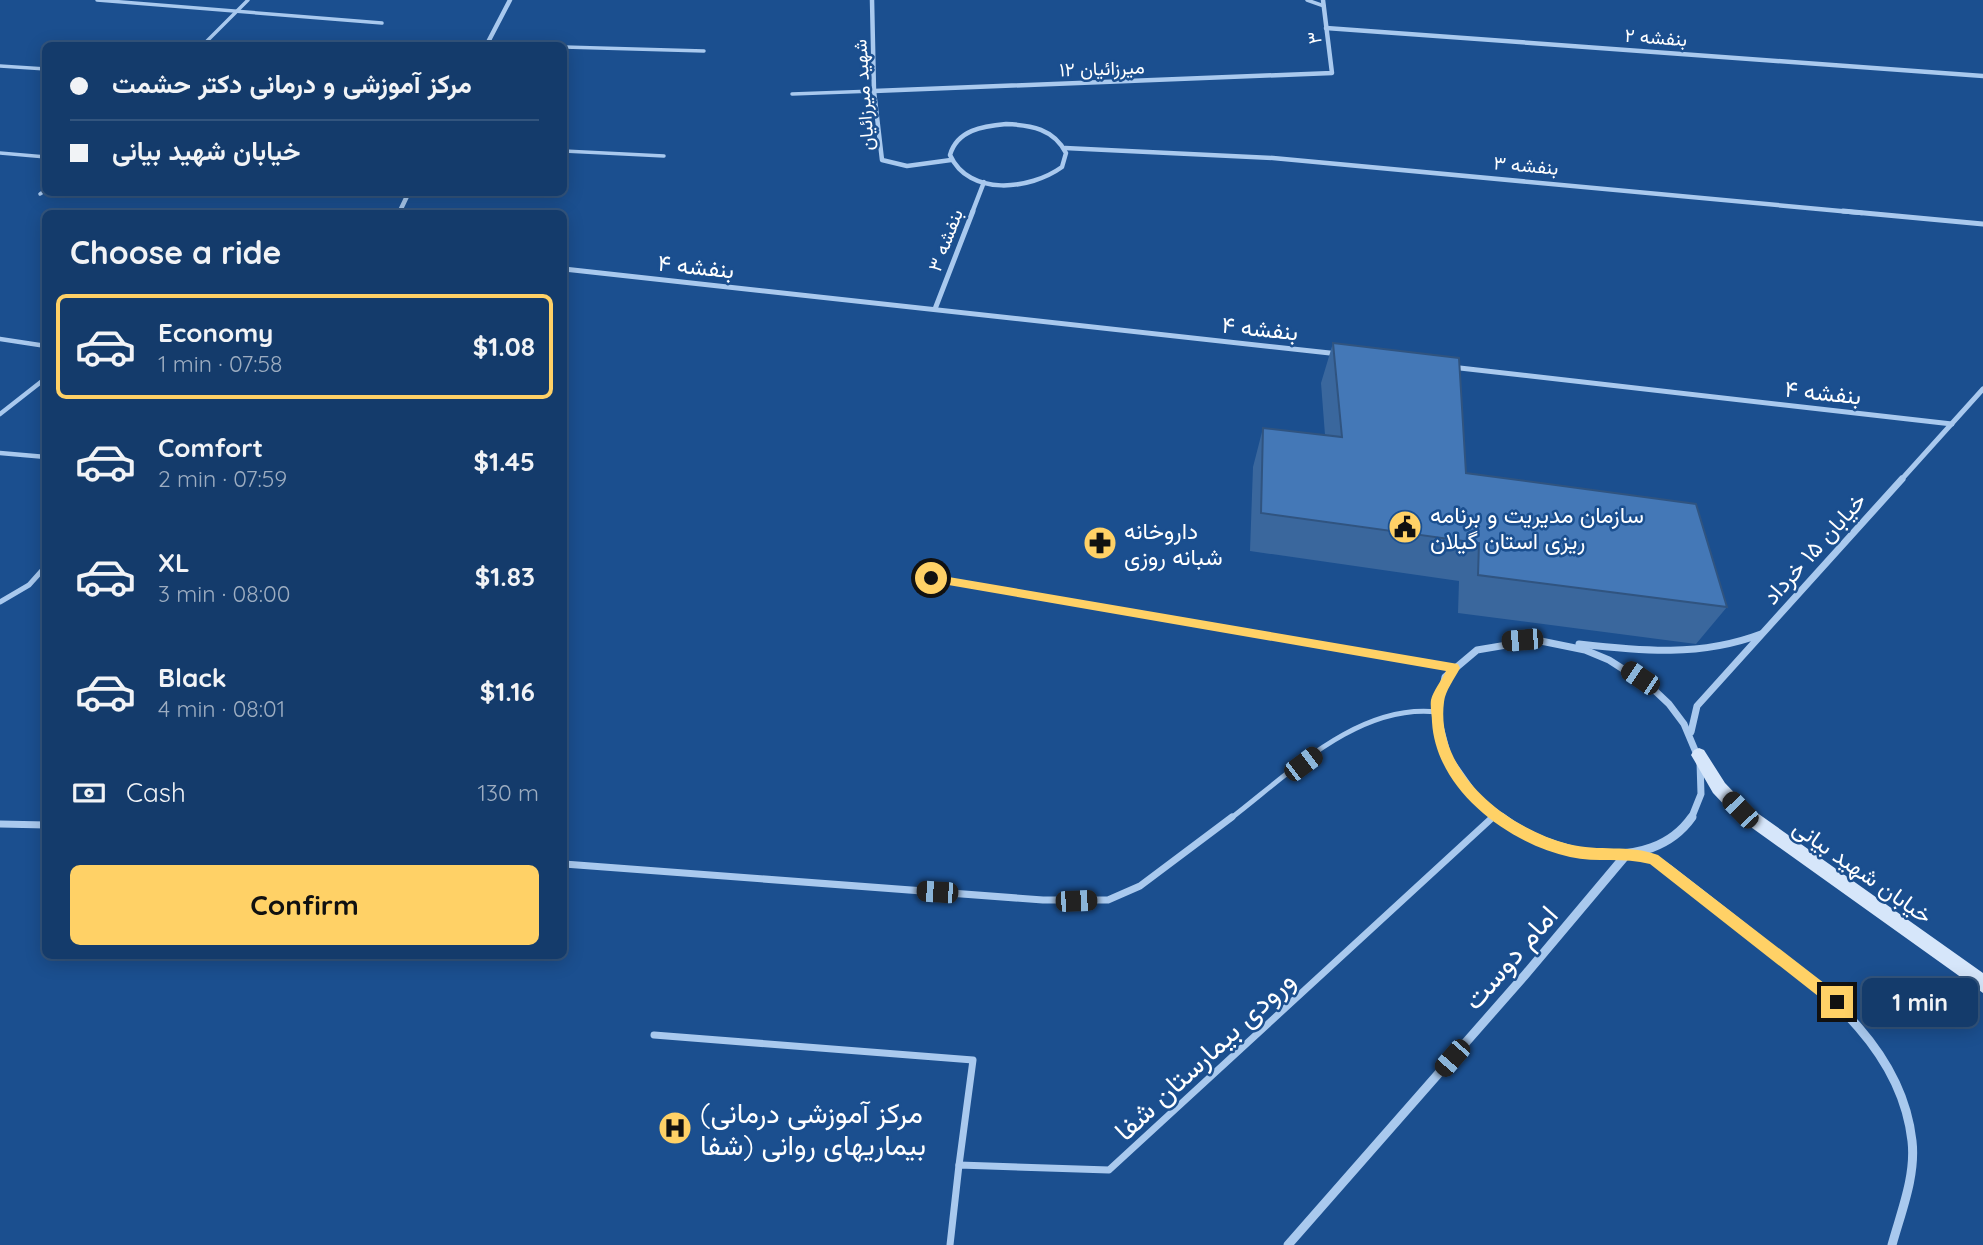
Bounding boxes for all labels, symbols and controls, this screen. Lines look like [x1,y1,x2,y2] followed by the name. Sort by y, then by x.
[1624,23,1688,51] street label: بنفشه ۲
[1301,30,1327,46] street label: ۳
[847,39,879,151] street label: شهید میرزائیان
[1059,55,1145,81] street label: میرزائیان ۱۲
[112,67,472,100] text: مرکز آموزشی و ‌درمانی دکتر حشمت
[112,134,301,167] text: خیابان شهید بیانی
[1493,150,1559,180] street label: بنفشه ۳
[922,205,968,275] street label: بنفشه ۳
[70,232,282,272] text: Choose a ride
[656,248,736,284] street label: بنفشه ۴
[1220,310,1300,346] street label: بنفشه ۴
[74,315,137,378] icon: car
[158,316,273,349] text: Economy
[473,330,535,363] text: $1.08
[158,349,283,378] text: 1 min · 07:58
[1783,374,1863,410] street label: بنفشه ۴
[74,430,137,493] icon: car
[158,431,263,464] text: Comfort
[473,445,535,478] text: $1.45
[158,464,287,493] text: 2 min · 07:59
[1756,486,1873,611] street label: خیابان ۱۵ خرداد
[1430,500,1644,556] place label: سازمان مدیریت و برنامه ریزی استان گیلان
[1386,508,1424,546] public building icon: سازمان مدیریت و برنامه ریزی استان گیلان
[1124,516,1223,572] place label: داروخانه شبانه روزی
[1081,524,1119,562] pharmacy icon: داروخانه شبانه روزی
[74,545,137,608] icon: car
[158,546,190,579] text: XL
[475,560,535,593] text: $1.83
[915,562,947,594] route start
[158,579,290,608] text: 3 min · 08:00
[1501,628,1544,652] car
[1617,658,1664,698] car
[74,660,137,723] icon: car
[158,661,227,694] text: Black
[480,675,535,708] text: $1.16
[158,694,285,723] text: 4 min · 08:01
[1280,743,1327,785] car
[70,774,108,812] icon: cash
[126,776,186,809] text: Cash
[477,778,539,807] text: 130 m
[1718,788,1763,832] car
[1787,812,1938,931] street label: خیابان شهید بیانی
[70,865,539,945] button: Confirm
[916,880,959,904] car
[1055,890,1098,912] car
[1455,898,1566,1018] street label: امام دوست
[1106,962,1302,1148] street label: ورودی بیمارستان شفا
[1862,978,1977,1026] callout: 1 min
[1821,986,1853,1018] route end
[1892,988,1948,1017] text: 1 min
[1431,1035,1474,1081] car
[700,1095,926,1163] place label: (مرکز آموزشی درمانی بیماریهای روانی (شفا
[656,1109,694,1147] hospital icon: (مرکز آموزشی درمانی بیماریهای روانی (شفا

